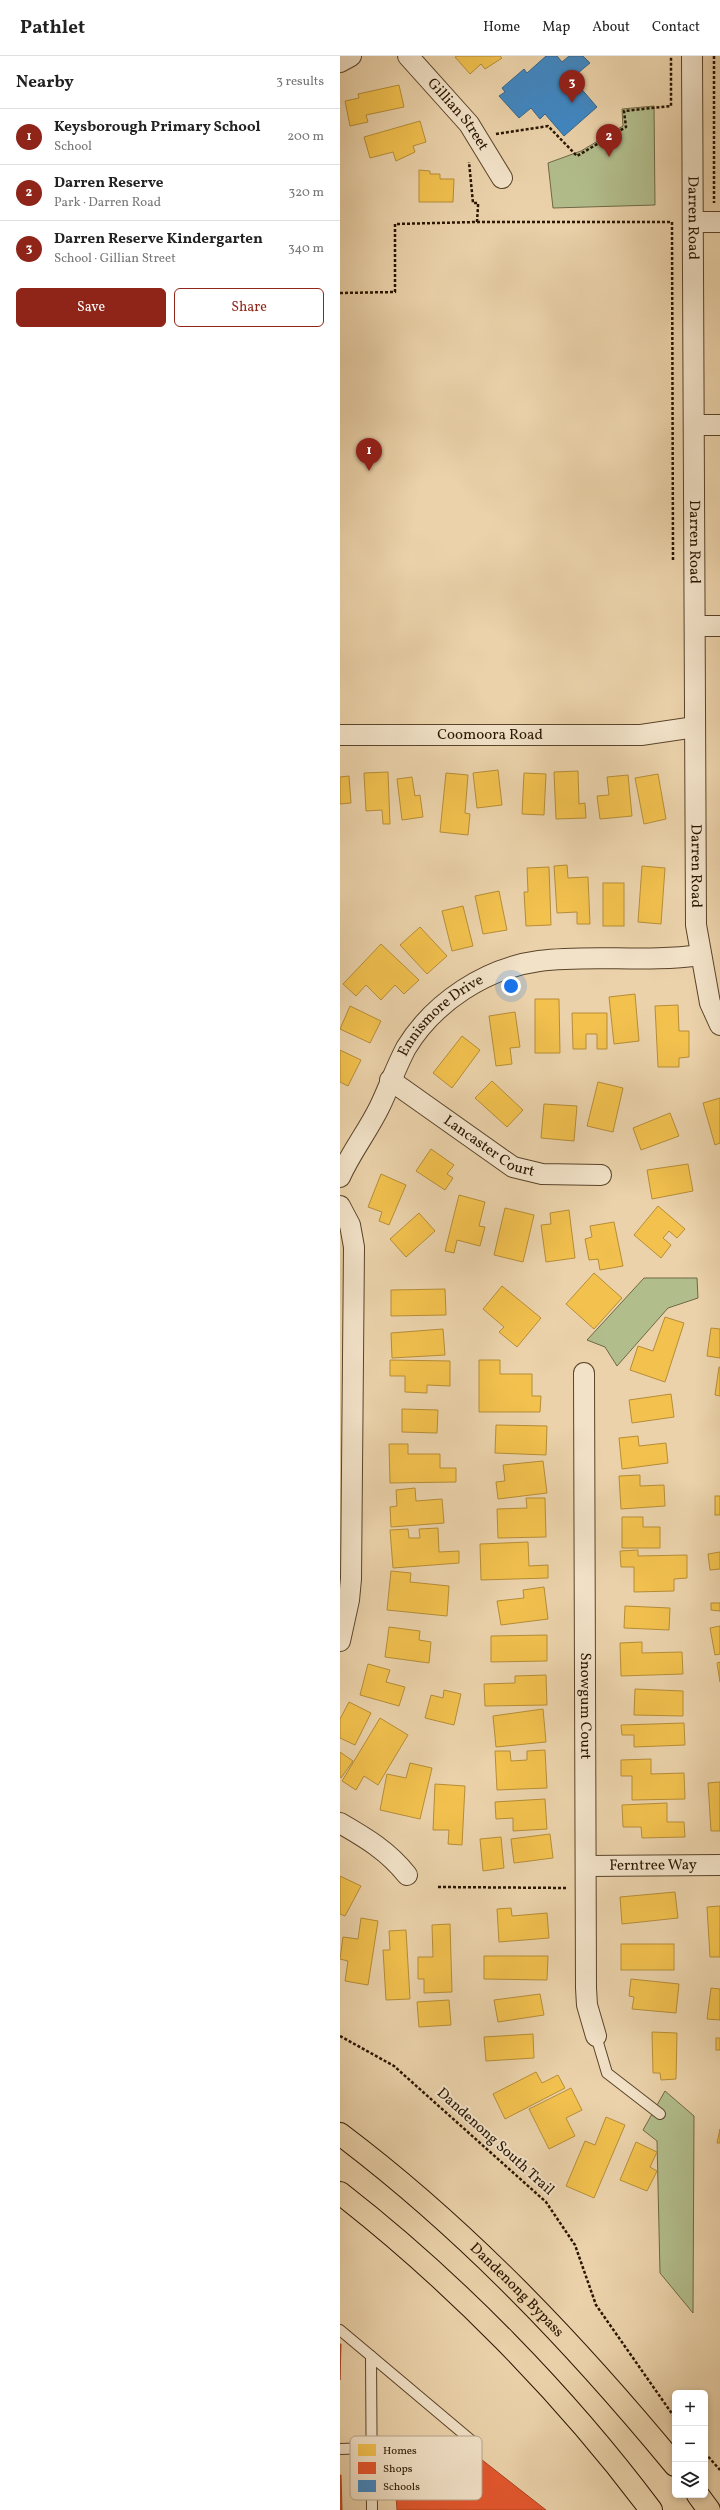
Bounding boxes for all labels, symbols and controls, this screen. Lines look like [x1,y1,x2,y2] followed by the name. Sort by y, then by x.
[20,15,85,41] text: Pathlet
[483,18,520,37] text: Home
[542,18,570,37] text: Map
[592,18,630,37] text: About
[652,18,700,37] text: Contact
[559,70,585,103] pin: 3
[16,71,74,94] text: Nearby
[276,73,324,91] text: 3 results
[422,74,493,155] street label: Gillian Street
[54,117,261,138] text: Keysborough Primary School
[596,124,622,157] pin: 2
[26,128,32,146] text: 1
[287,128,324,146] text: 200 m
[54,138,92,156] text: School
[54,173,163,194] text: Darren Reserve
[682,176,703,260] street label: Darren Road
[26,184,32,202] text: 2
[289,184,324,202] text: 320 m
[54,194,161,212] text: Park · Darren Road
[54,229,263,250] text: Darren Reserve Kindergarten
[26,240,32,258] text: 3
[288,240,324,258] text: 340 m
[54,250,176,268] text: School · Gillian Street
[16,288,166,327] button: Save
[174,288,324,327] button: Share
[356,438,382,471] pin: 1
[684,500,705,584] street label: Darren Road
[437,725,543,746] street label: Coomoora Road
[685,824,706,908] street label: Darren Road
[393,970,487,1060] street label: Ennismore Drive
[501,976,521,996] your location
[439,1110,537,1182] street label: Lancaster Court
[574,1652,596,1760] street label: Snowgum Court
[609,1855,697,1876] street label: Ferntree Way
[432,2083,558,2201] street label: Dandenong South Trail
[465,2238,569,2342] street label: Dandenong Bypass
[672,2390,708,2498] map controls
[672,2390,708,2426] button: +
[672,2426,708,2462] button: −
[350,2436,482,2500] legend
[383,2444,417,2459] text: Homes
[383,2462,413,2477] text: Shops
[672,2462,708,2498] button: layers
[383,2480,420,2495] text: Schools

